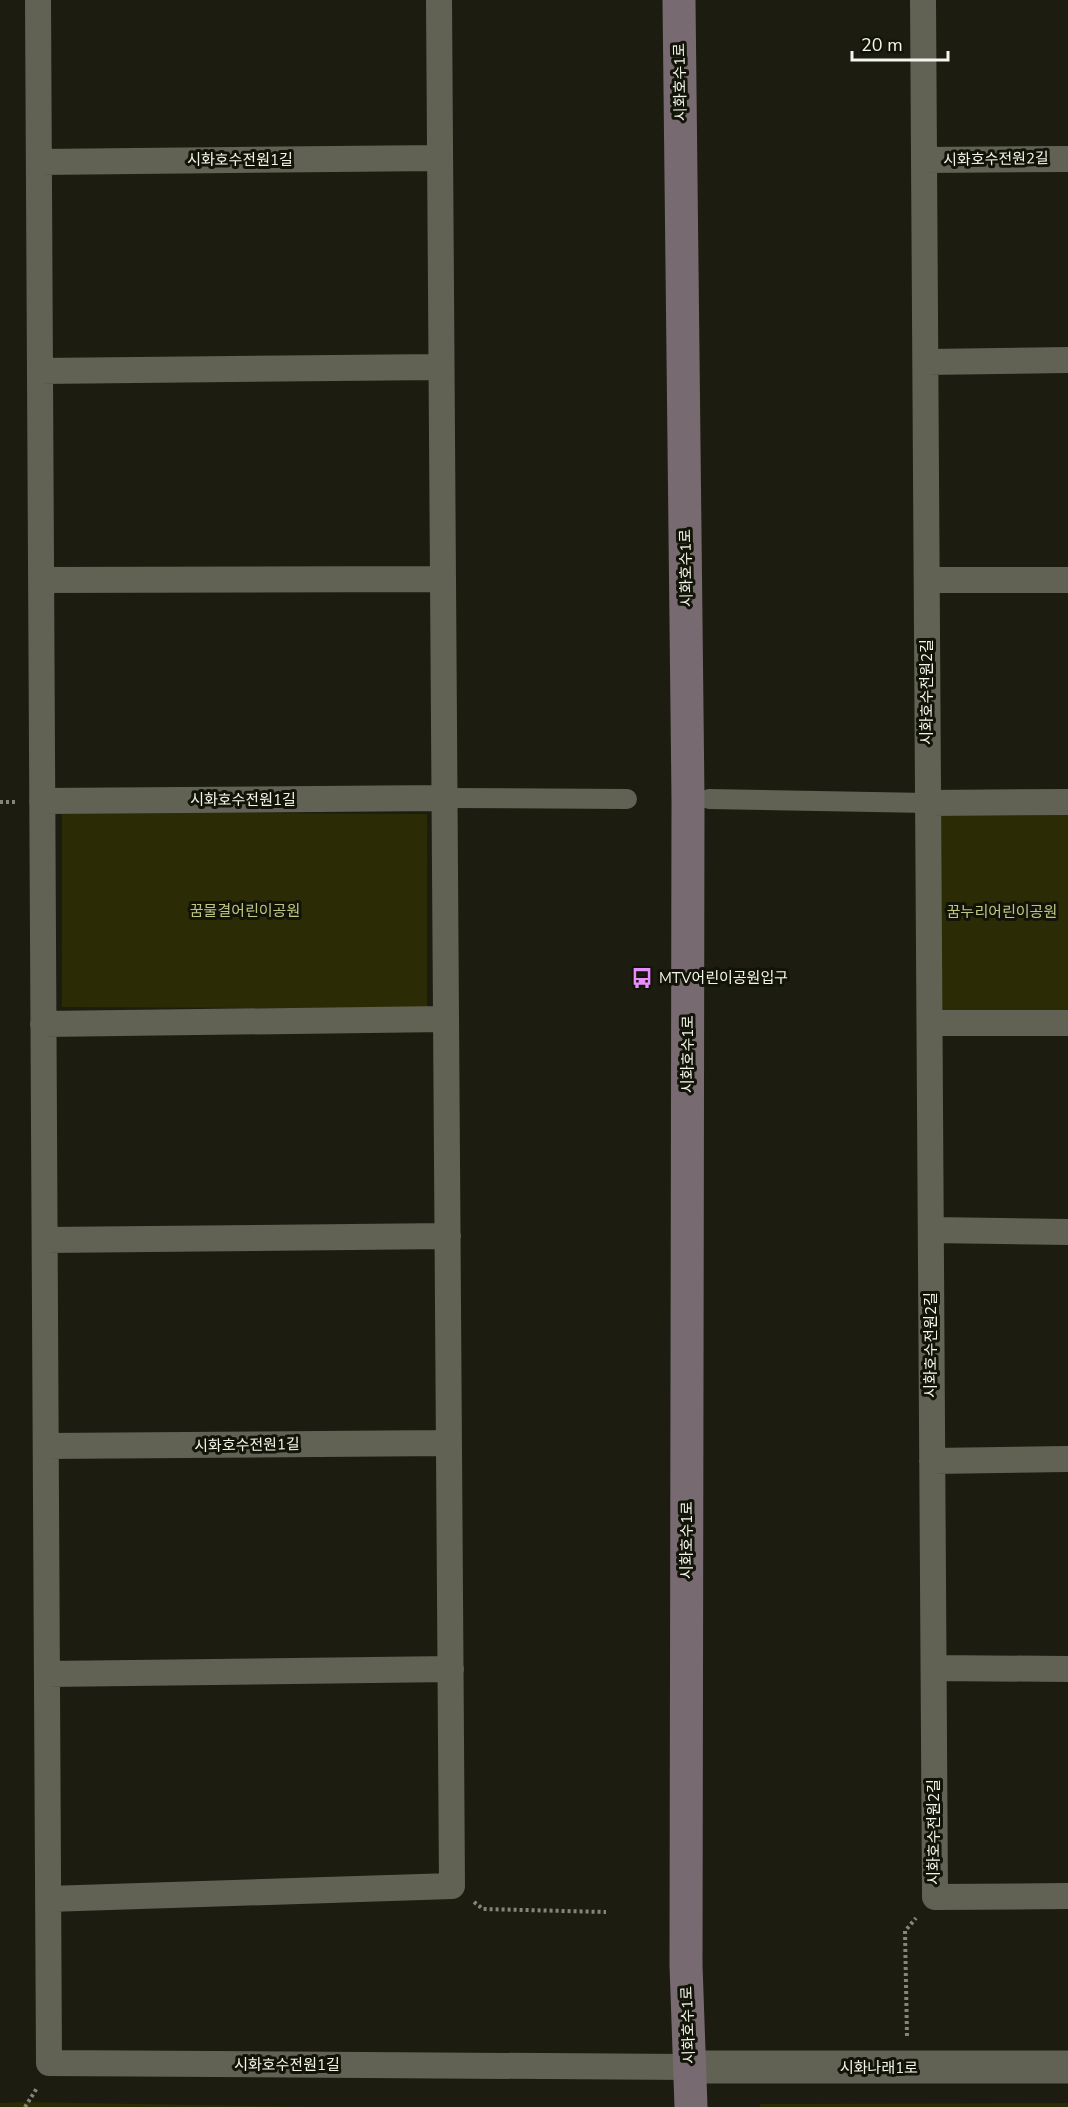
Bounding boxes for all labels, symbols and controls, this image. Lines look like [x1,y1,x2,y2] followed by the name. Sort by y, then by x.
[852,24,948,62] scale bar
[861,33,903,57] text: 20 m
[669,43,691,121] street label: 시화호수1로
[943,148,1049,170] street label: 시화호수전원2길
[187,150,293,170] street label: 시화호수전원1길
[675,529,697,607] street label: 시화호수1로
[917,639,937,745] street label: 시화호수전원2길
[190,790,296,810] street label: 시화호수전원1길
[190,901,300,921] park label: 꿈물결어린이공원
[947,902,1057,922] park label: 꿈누리어린이공원
[630,966,654,990] bus stop icon: MTV어린이공원입구
[659,968,788,988] place label: MTV어린이공원입구
[678,1015,698,1093] street label: 시화호수1로
[921,1292,941,1398] street label: 시화호수전원2길
[194,1434,300,1456] street label: 시화호수전원1길
[677,1501,697,1579] street label: 시화호수1로
[924,1779,944,1885] street label: 시화호수전원2길
[677,1986,699,2064] street label: 시화호수1로
[234,2055,340,2075] street label: 시화호수전원1길
[840,2058,918,2078] street label: 시화나래1로

